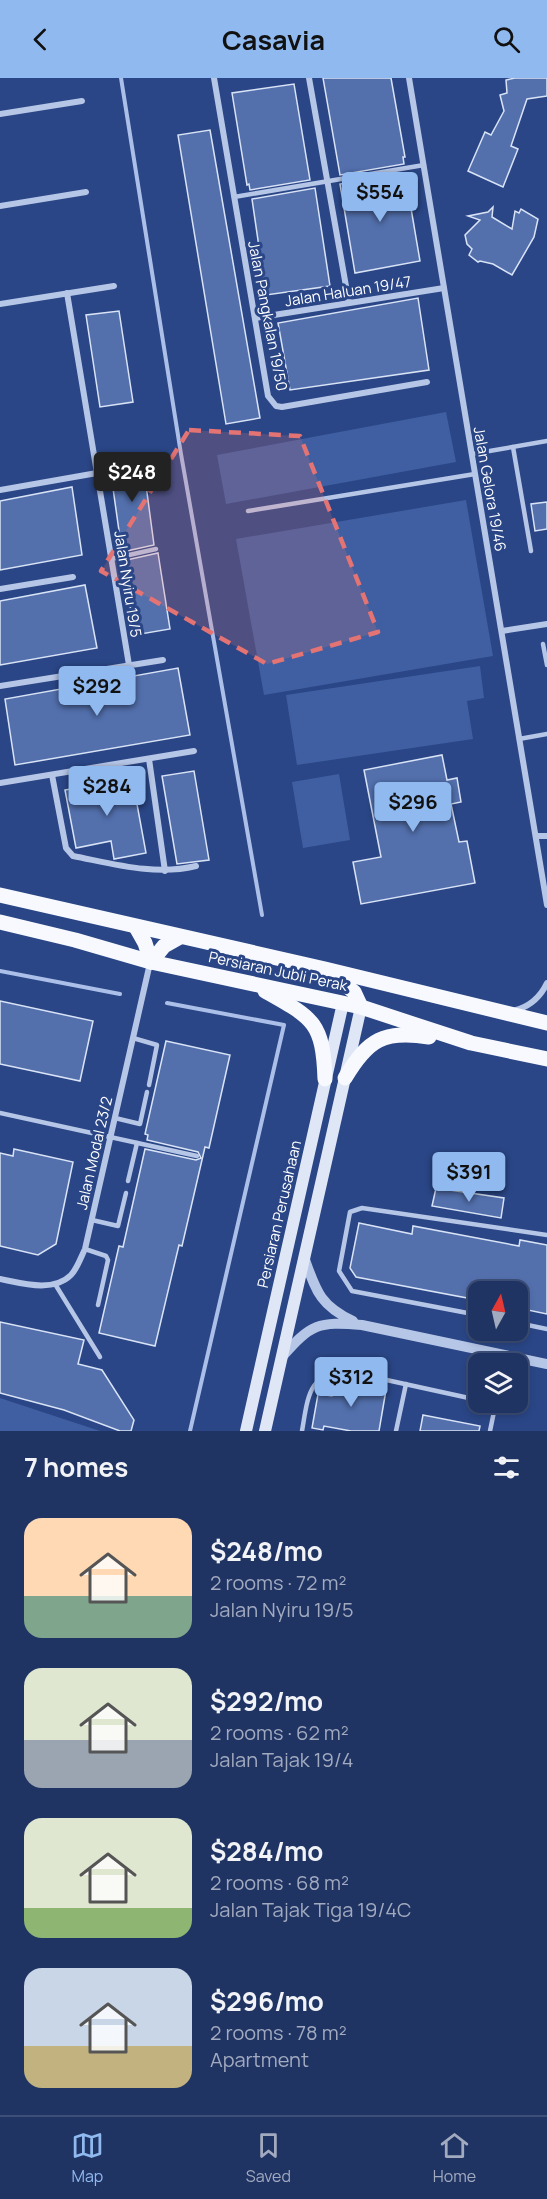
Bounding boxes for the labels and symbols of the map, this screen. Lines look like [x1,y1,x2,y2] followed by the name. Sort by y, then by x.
[344,172,416,223] pin: $554
[243,239,293,393] street label: Jalan Pangkalan 19/50
[283,271,413,311] street label: Jalan Haluan 19/47
[469,425,511,553] street label: Jalan Gelora 19/46
[96,452,168,503] pin: $248
[109,529,147,639] street label: Jalan Nyiru 19/5
[61,666,133,717] pin: $292
[71,766,143,817] pin: $284
[377,782,449,833] pin: $296
[207,946,350,996] street label: Persiaran Jubli Perak
[71,1094,117,1212] street label: Jalan Modal 23/2
[252,1138,306,1290] street label: Persiaran Perusahaan
[433,1152,505,1203] pin: $391
[468,1281,528,1341] north arrow
[315,1357,387,1408] pin: $312

